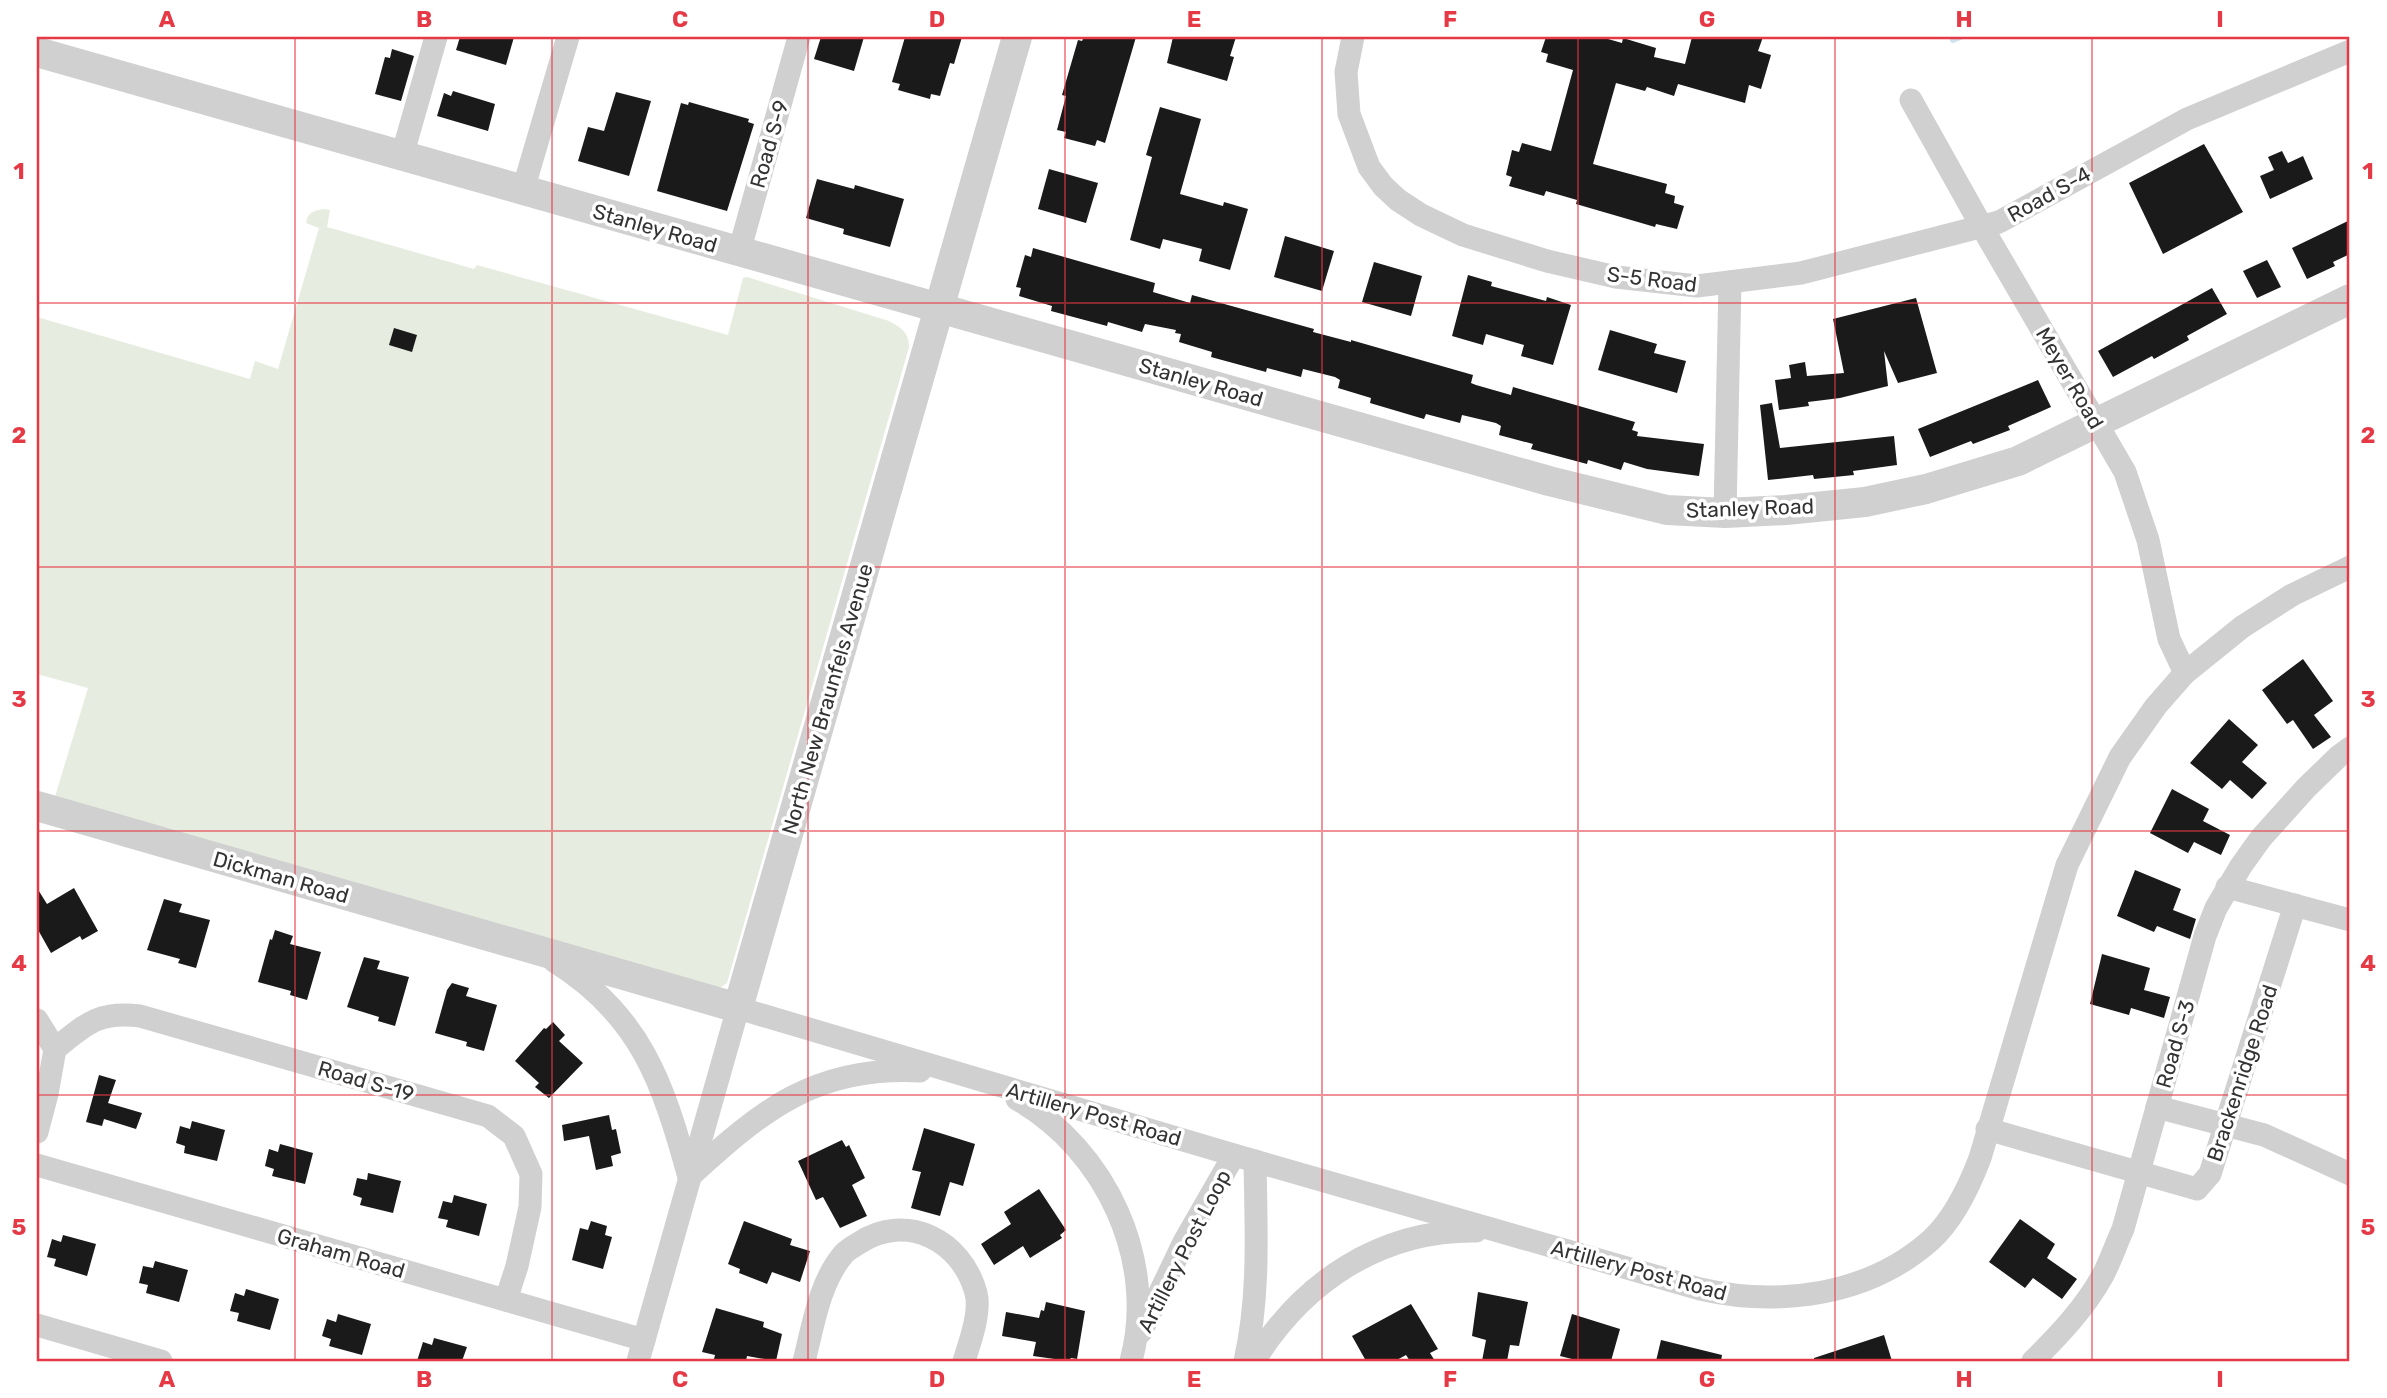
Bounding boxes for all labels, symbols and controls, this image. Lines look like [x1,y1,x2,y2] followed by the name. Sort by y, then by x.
[159,5,176,33] text: A
[416,5,432,33] text: B
[672,5,688,33] text: C
[929,5,945,33] text: D
[1187,5,1201,33] text: E
[1443,5,1457,33] text: F
[1699,5,1715,33] text: G
[1955,5,1973,33] text: H
[2216,5,2224,33] text: I
[745,97,793,191] street label: Road S-9
[13,157,25,185] text: 1
[2362,157,2374,185] text: 1
[2003,161,2095,227] street label: Road S-4
[590,198,720,258] street label: Stanley Road
[1606,261,1698,297] street label: S-5 Road
[2031,323,2109,433] street label: Meyer Road
[1136,352,1266,412] street label: Stanley Road
[12,421,26,449] text: 2
[2361,421,2375,449] text: 2
[1686,493,1814,523] street label: Stanley Road
[776,561,878,837] street label: North New Braunfels Avenue
[11,685,27,713] text: 3
[2360,685,2376,713] text: 3
[210,846,352,908] street label: Dickman Road
[11,949,27,977] text: 4
[2360,949,2376,977] text: 4
[2202,981,2282,1165] street label: Brackenridge Road
[2151,997,2199,1091] street label: Road S-3
[315,1055,417,1107] street label: Road S-19
[1004,1077,1184,1151] street label: Artillery Post Road
[1132,1166,1236,1336] street label: Artillery Post Loop
[12,1213,27,1241] text: 5
[2361,1213,2376,1241] text: 5
[274,1223,408,1283] street label: Graham Road
[1548,1235,1730,1305] street label: Artillery Post Road
[159,1365,176,1393] text: A
[416,1365,432,1393] text: B
[672,1365,688,1393] text: C
[929,1365,945,1393] text: D
[1187,1365,1201,1393] text: E
[1443,1365,1457,1393] text: F
[1699,1365,1715,1393] text: G
[1955,1365,1973,1393] text: H
[2216,1365,2224,1393] text: I

